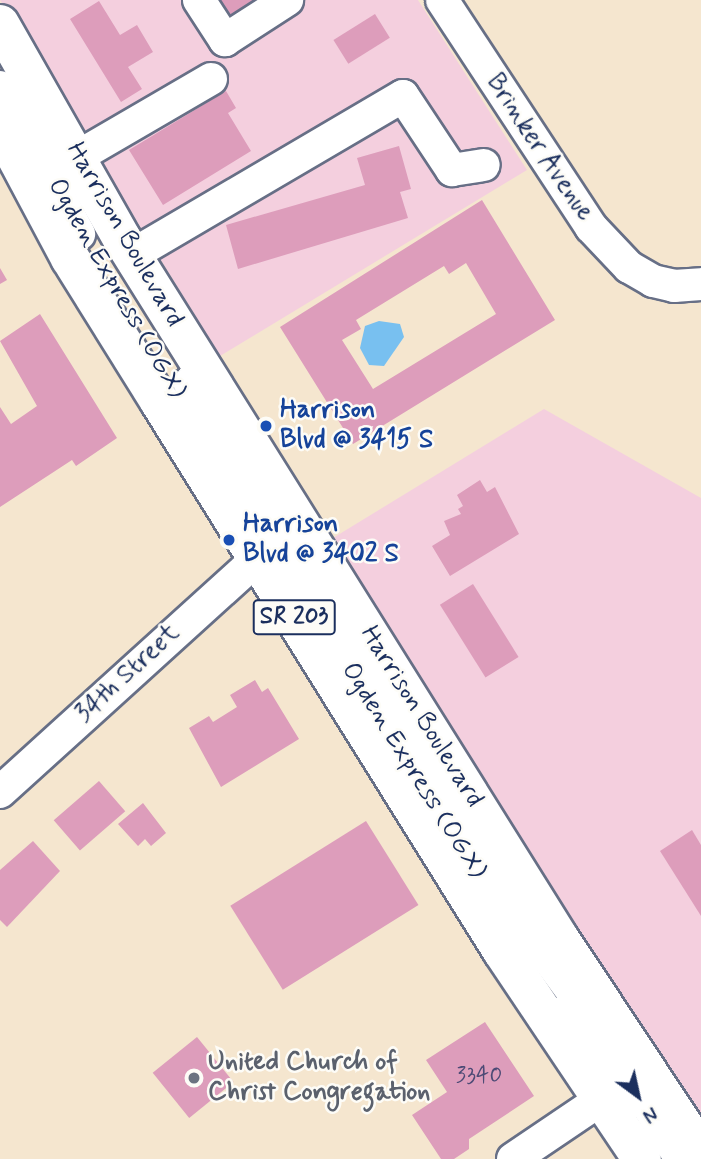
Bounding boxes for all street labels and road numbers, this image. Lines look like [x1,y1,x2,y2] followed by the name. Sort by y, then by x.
[476,66,602,230] street label: Brinker Avenue
[59,138,189,332] street label: Harrison Boulevard
[40,173,192,405] street label: Ogden Express (OGX)
[252,596,336,638] road number: SR 203
[69,618,187,730] street label: 34th Street
[353,622,489,812] street label: Harrison Boulevard
[333,657,493,885] street label: Ogden Express (OGX)

